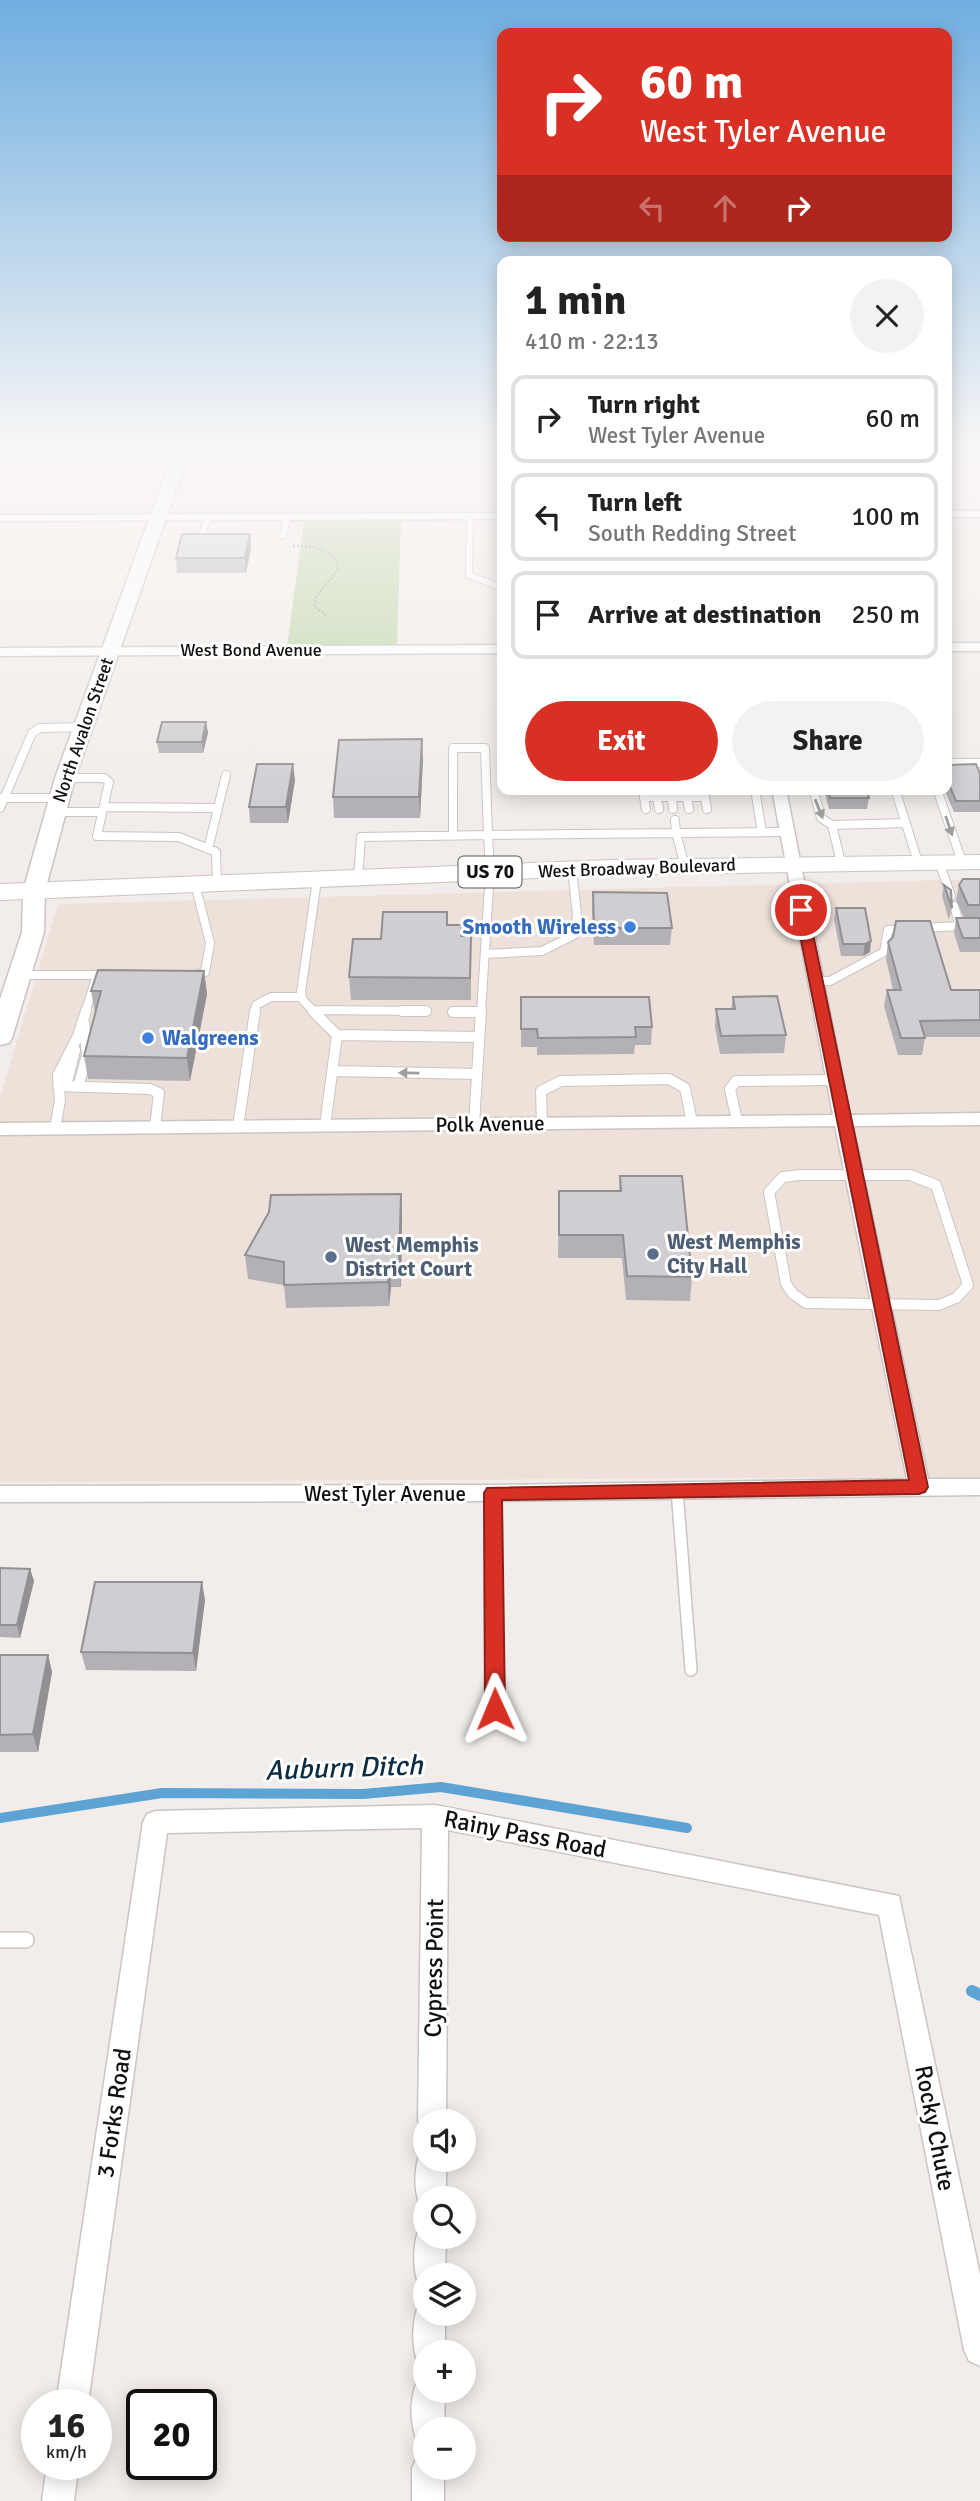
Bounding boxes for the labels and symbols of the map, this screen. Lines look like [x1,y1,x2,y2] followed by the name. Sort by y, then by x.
[180,639,322,661] street label: West Bond Avenue
[48,655,118,805] street label: North Avalon Street
[814,799,825,820] one-way arrow
[944,815,955,836] one-way arrow
[538,854,736,882] street label: West Broadway Boulevard
[458,856,522,888] road number: US 70
[771,880,831,940] pin
[462,914,616,940] place label: Smooth Wireless
[622,919,638,935] marker: Smooth Wireless
[162,1025,258,1051] place label: Walgreens
[140,1030,156,1046] marker: Walgreens
[398,1067,420,1078] one-way arrow
[435,1110,545,1138] street label: Polk Avenue
[667,1229,801,1279] place label: West Memphis City Hall
[345,1232,479,1282] place label: West Memphis District Court
[645,1246,661,1262] marker: West Memphis City Hall
[323,1249,339,1265] marker: West Memphis District Court
[304,1481,466,1507] street label: West Tyler Avenue
[458,1672,532,1746] position arrow
[265,1748,424,1788] water label: Auburn Ditch
[441,1804,609,1864] street label: Rainy Pass Road
[418,1898,450,2038] street label: Cypress Point
[90,2046,138,2180] street label: 3 Forks Road
[908,2063,962,2193] street label: Rocky Chute
[126,2389,217,2480] speed limit sign: 20

